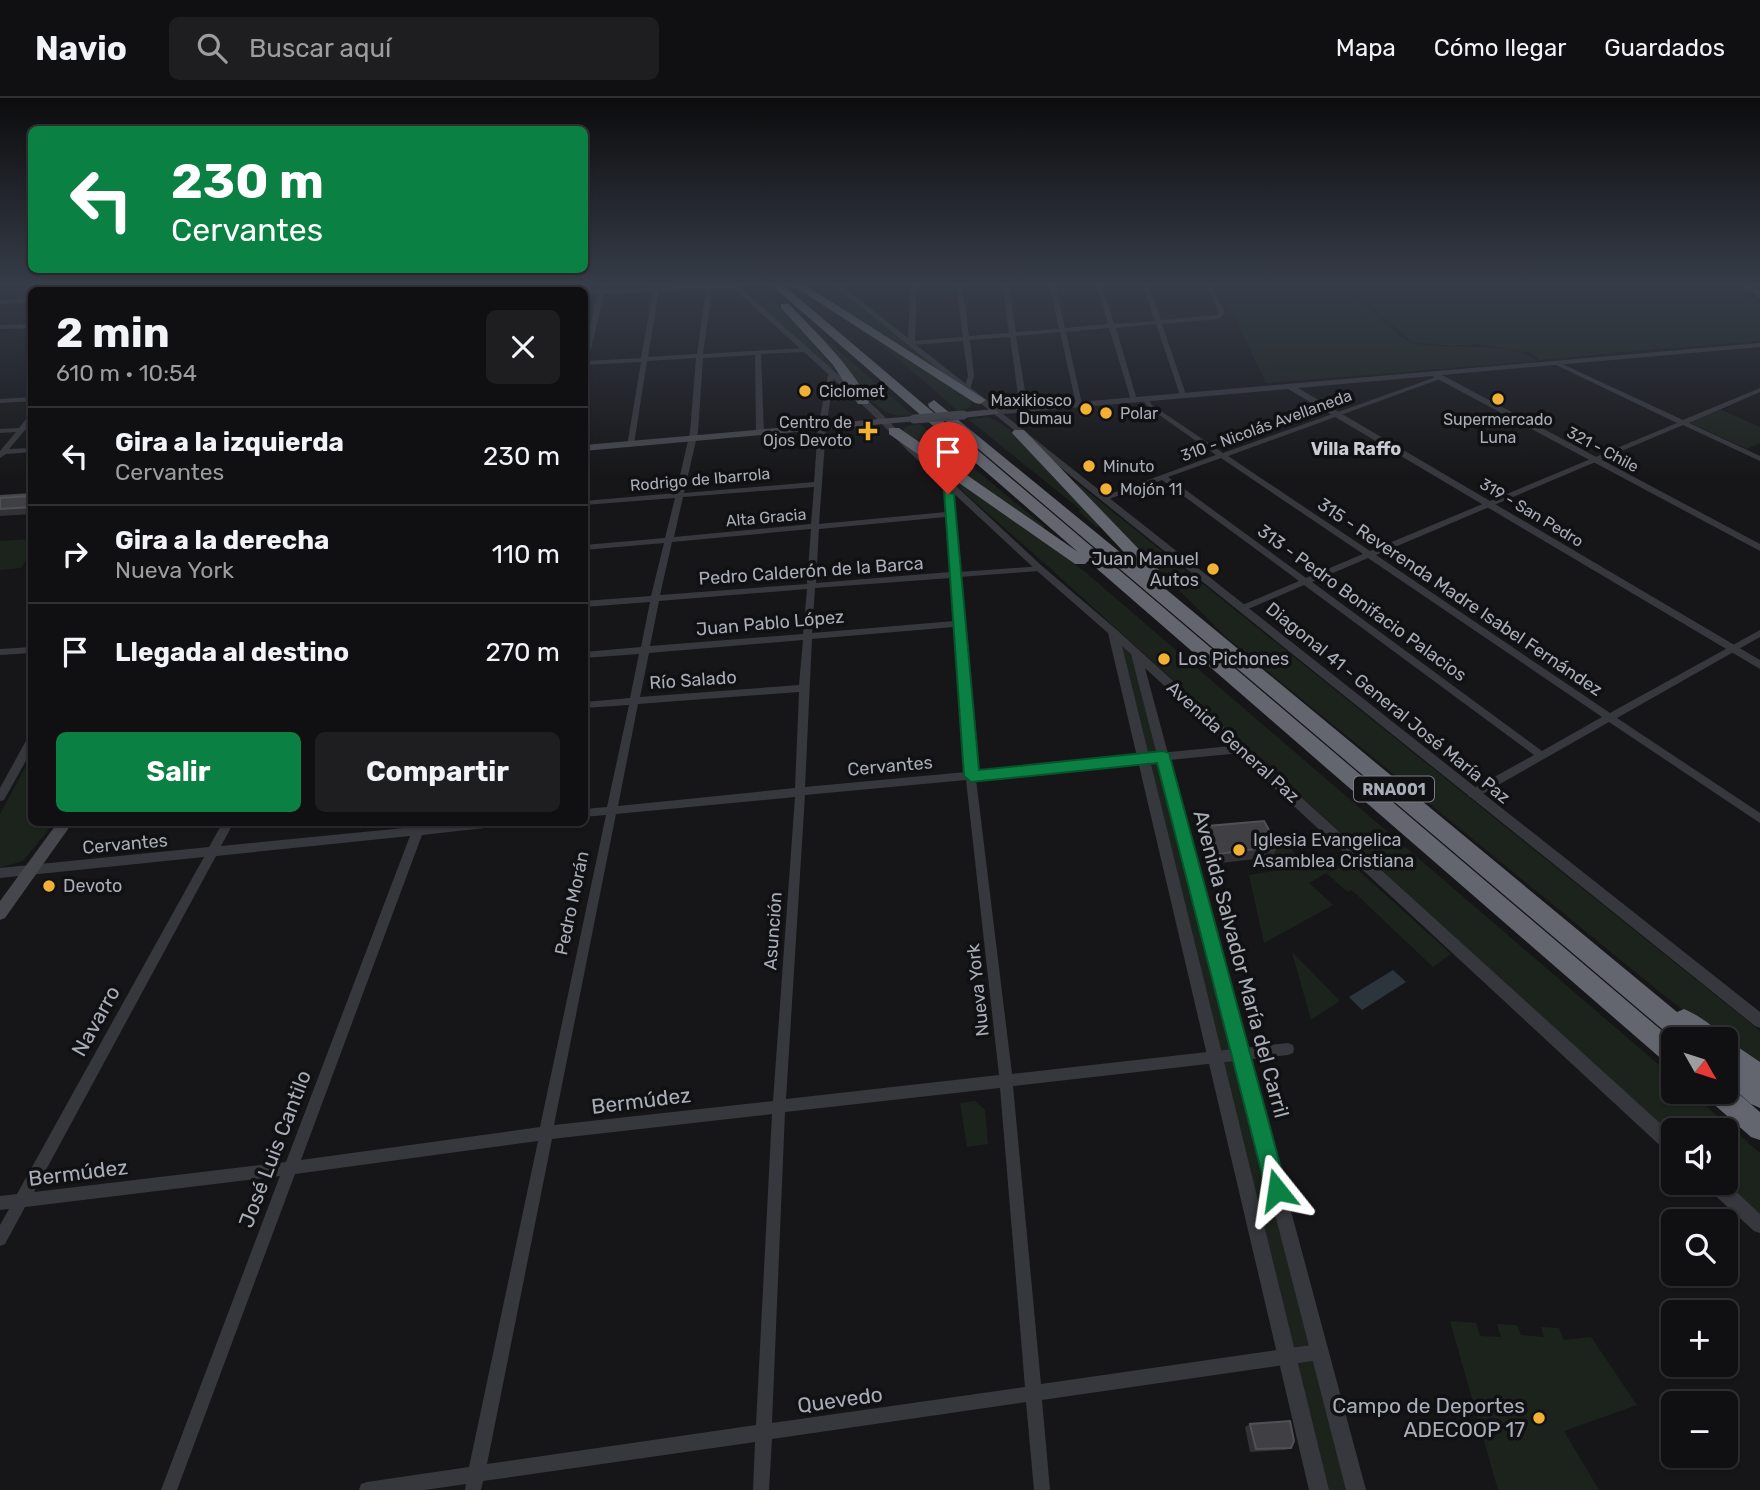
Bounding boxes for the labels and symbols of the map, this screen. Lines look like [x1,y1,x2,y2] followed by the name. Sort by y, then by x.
[819,382,885,401] place label: Ciclomet
[797,383,813,399] marker: Ciclomet
[1178,386,1354,465] street label: 310 - Nicolás Avellaneda
[990,391,1072,428] place label: Maxikiosco Dumau
[1490,391,1506,407] marker: Supermercado Luna
[1078,401,1094,417] marker: Maxikiosco Dumau
[1120,404,1158,423] place label: Polar
[1098,405,1114,421] marker: Polar
[1443,410,1553,447] place label: Supermercado Luna
[763,413,852,450] place label: Centro de Ojos Devoto
[858,421,878,441] marker: Centro de Ojos Devoto
[918,422,978,494] pin
[1564,423,1642,476] street label: 321 - Chile
[1311,438,1401,460] district label: Villa Raffo
[1103,457,1154,476] place label: Minuto
[1081,458,1097,474] marker: Minuto
[629,464,771,495] street label: Rodrigo de Ibarrola
[1477,474,1587,551] street label: 319 - San Pedro
[1120,480,1182,499] place label: Mojón 11
[1098,481,1114,497] marker: Mojón 11
[1313,493,1607,701] street label: 315 - Reverenda Madre Isabel Fernández
[725,505,807,530] street label: Alta Gracia
[1253,520,1471,686] street label: 313 - Pedro Bonifacio Palacios
[1091,548,1199,591] place label: Juan Manuel Autos
[698,552,924,590] street label: Pedro Calderón de la Barca
[1205,561,1221,577] marker: Juan Manuel Autos
[1261,598,1515,808] street label: Diagonal 41 - General José María Paz
[695,606,845,640] street label: Juan Pablo López
[1178,648,1289,670] place label: Los Pichones
[1156,651,1172,667] marker: Los Pichones
[649,666,737,694] street label: Río Salado
[1162,677,1304,807] street label: Avenida General Paz
[846,751,934,781] street label: Cervantes
[1354,776,1434,802] road number: RNA001
[1188,807,1295,1120] street label: Avenida Salvador María del Carril
[81,829,169,859] street label: Cervantes
[1253,829,1414,872] place label: Iglesia Evangelica Asamblea Cristiana
[1231,842,1247,858] marker: Iglesia Evangelica Asamblea Cristiana
[550,849,594,957] street label: Pedro Morán
[63,875,122,897] place label: Devoto
[41,878,57,894] marker: Devoto
[759,891,787,971] street label: Asunción
[962,942,994,1037] street label: Nueva York
[66,981,125,1060] street label: Navarro
[1661,1027,1738,1104] north arrow
[233,1067,316,1231] street label: José Luis Cantilo
[590,1082,692,1119] street label: Bermúdez
[1240,1153,1314,1227] position arrow
[27,1154,129,1191] street label: Bermúdez
[796,1381,884,1418] street label: Quevedo
[1332,1393,1525,1442] place label: Campo de Deportes ADECOOP 17
[1531,1410,1547,1426] marker: Campo de Deportes ADECOOP 17

